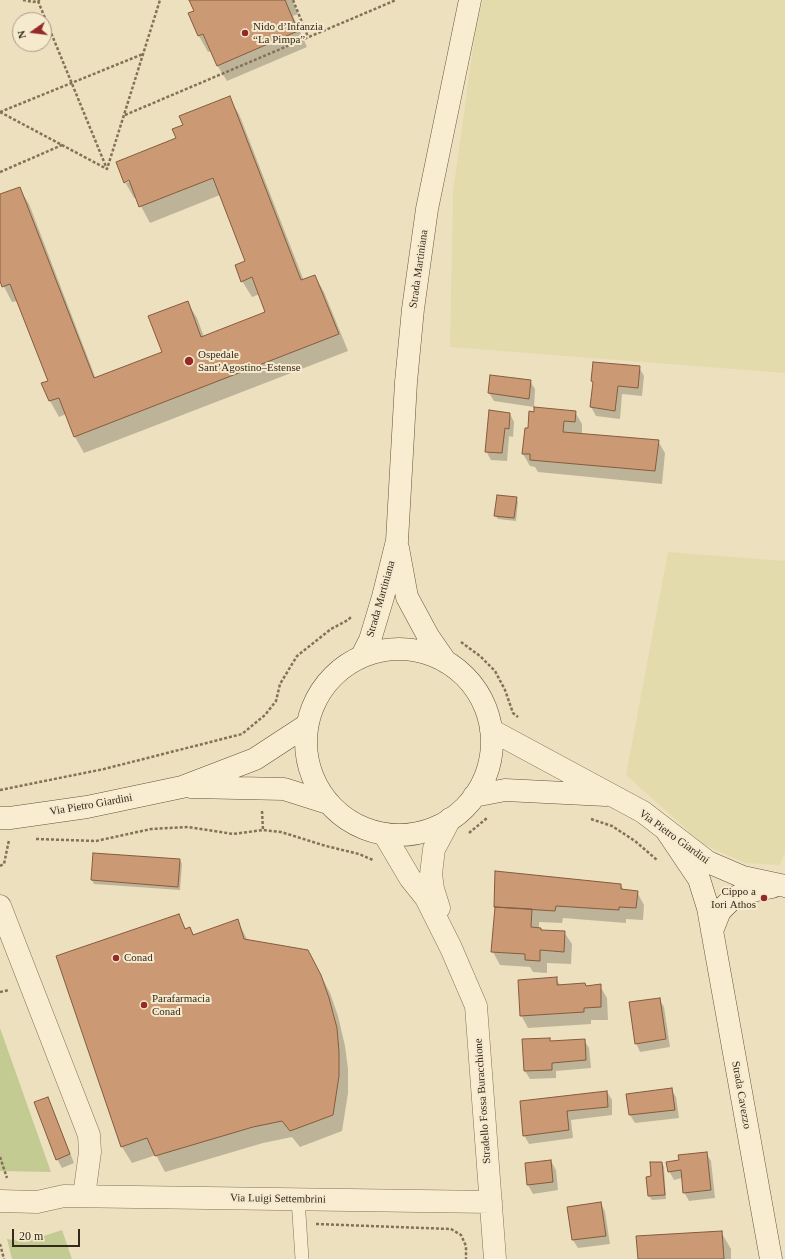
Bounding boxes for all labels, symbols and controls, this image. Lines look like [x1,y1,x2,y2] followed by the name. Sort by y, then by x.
[12,12,52,52] north arrow
[253,20,323,46] place label: Nido d’Infanzia “La Pimpa”
[240,28,250,38] marker: Nido d’Infanzia “La Pimpa”
[15,29,28,40] text: N
[407,229,431,309] street label: Strada Martiniana
[198,348,301,374] place label: Ospedale Sant’Agostino–Estense
[183,355,195,367] marker: Ospedale Sant’Agostino–Estense
[364,559,398,639] street label: Strada Martiniana
[49,791,133,819] street label: Via Pietro Giardini
[636,807,712,867] street label: Via Pietro Giardini
[711,885,756,911] place label: Cippo a Iori Athos
[759,893,769,903] marker: Cippo a Iori Athos
[124,951,153,965] place label: Conad
[111,953,121,963] marker: Conad
[152,992,210,1018] place label: Parafarmacia Conad
[139,1000,149,1010] marker: Parafarmacia Conad
[472,1038,494,1164] street label: Stradello Fossa Buracchione
[729,1060,753,1130] street label: Strada Cavezzo
[230,1192,326,1206] street label: Via Luigi Settembrini
[14,1221,82,1247] scale bar
[19,1229,43,1243] text: 20 m

